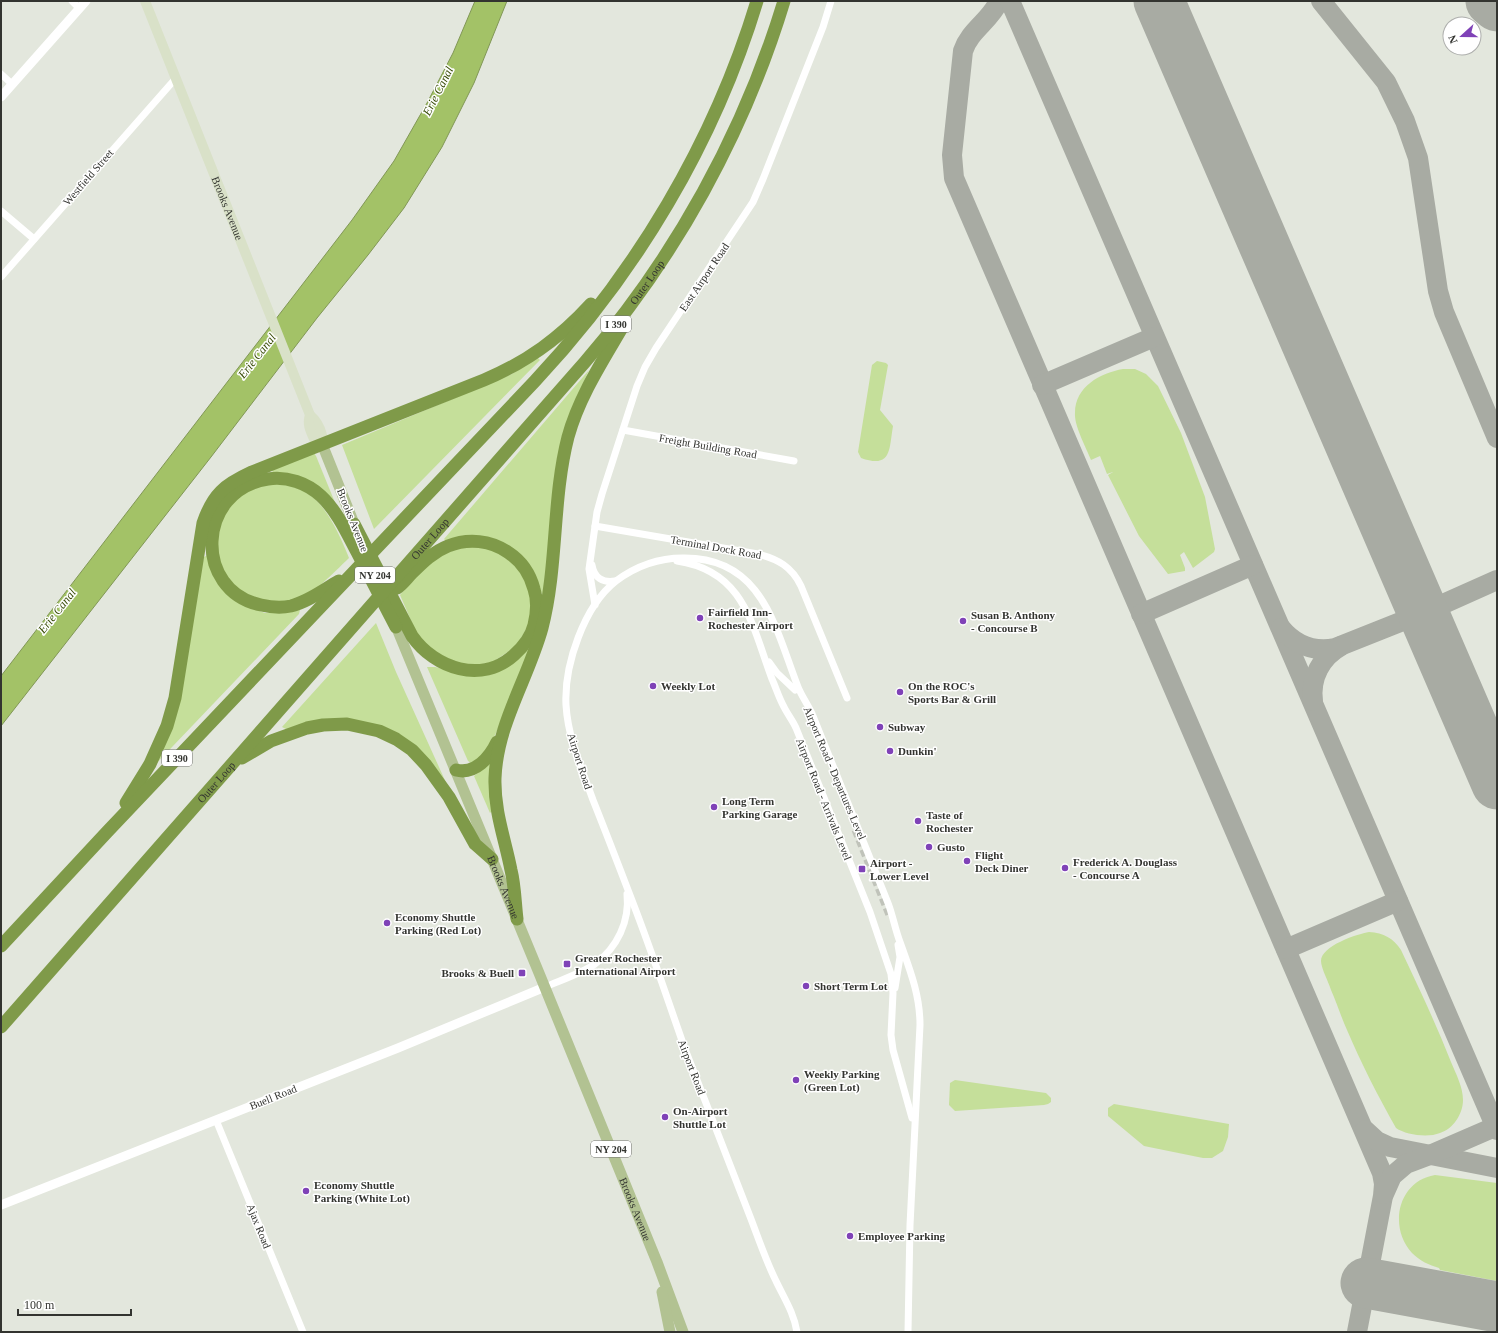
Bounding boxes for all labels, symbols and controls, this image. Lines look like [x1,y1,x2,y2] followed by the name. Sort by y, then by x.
[1442,16,1482,56] north arrow
[1446,34,1460,45] text: N
[419,64,457,119] water label: Erie Canal
[60,147,116,207] street label: Westfield Street
[210,175,246,242] street label: Brooks Avenue
[677,240,731,313] street label: East Airport Road
[627,258,667,307] street label: Outer Loop
[601,316,631,332] road number: I 390
[235,330,279,382] water label: Erie Canal
[658,431,758,461] street label: Freight Building Road
[335,487,371,554] street label: Brooks Avenue
[409,515,452,562] street label: Outer Loop
[670,533,763,561] street label: Terminal Dock Road
[355,567,395,583] road number: NY 204
[35,585,79,637] water label: Erie Canal
[708,606,793,631] place label: Fairfield Inn- Rochester Airport
[971,609,1056,634] place label: Susan B. Anthony - Concourse B
[695,613,705,623] marker: Fairfield Inn- Rochester Airport
[958,616,968,626] marker: Susan B. Anthony - Concourse B
[661,680,715,692] place label: Weekly Lot
[908,680,996,705] place label: On the ROC's Sports Bar & Grill
[648,681,658,691] marker: Weekly Lot
[895,687,905,697] marker: On the ROC's Sports Bar & Grill
[801,705,869,841] street label: Airport Road - Departures Level
[888,721,926,733] place label: Subway
[875,722,885,732] marker: Subway
[565,731,595,791] street label: Airport Road
[794,736,854,862] street label: Airport Road - Arrivals Level
[898,745,937,757] place label: Dunkin'
[885,746,895,756] marker: Dunkin'
[162,750,192,766] road number: I 390
[195,759,238,805] street label: Outer Loop
[722,795,798,820] place label: Long Term Parking Garage
[709,802,719,812] marker: Long Term Parking Garage
[926,809,973,834] place label: Taste of Rochester
[913,816,923,826] marker: Taste of Rochester
[937,841,966,853] place label: Gusto
[924,842,934,852] marker: Gusto
[975,849,1029,874] place label: Flight Deck Diner
[485,854,522,921] street label: Brooks Avenue
[962,856,972,866] marker: Flight Deck Diner
[1073,856,1178,881] place label: Frederick A. Douglass - Concourse A
[870,857,929,882] place label: Airport - Lower Level
[1060,863,1070,873] marker: Frederick A. Douglass - Concourse A
[857,864,867,874] marker: Airport - Lower Level
[395,911,482,937] place label: Economy Shuttle Parking (Red Lot)
[382,918,392,928] marker: Economy Shuttle Parking (Red Lot)
[575,952,676,977] place label: Greater Rochester International Airport
[562,959,572,969] marker: Greater Rochester International Airport
[441,967,514,979] place label: Brooks & Buell
[517,968,527,978] marker: Brooks & Buell
[814,980,888,992] place label: Short Term Lot
[801,981,811,991] marker: Short Term Lot
[676,1038,708,1097] street label: Airport Road
[804,1068,880,1094] place label: Weekly Parking (Green Lot)
[791,1075,801,1085] marker: Weekly Parking (Green Lot)
[248,1082,299,1112] street label: Buell Road
[673,1105,728,1130] place label: On-Airport Shuttle Lot
[660,1112,670,1122] marker: On-Airport Shuttle Lot
[591,1141,631,1157] road number: NY 204
[617,1176,654,1243] street label: Brooks Avenue
[314,1179,410,1205] place label: Economy Shuttle Parking (White Lot)
[301,1186,311,1196] marker: Economy Shuttle Parking (White Lot)
[245,1202,274,1251] street label: Ajax Road
[858,1230,946,1242] place label: Employee Parking
[845,1231,855,1241] marker: Employee Parking
[18,1291,131,1317] scale bar
[24,1298,55,1312] text: 100 m

